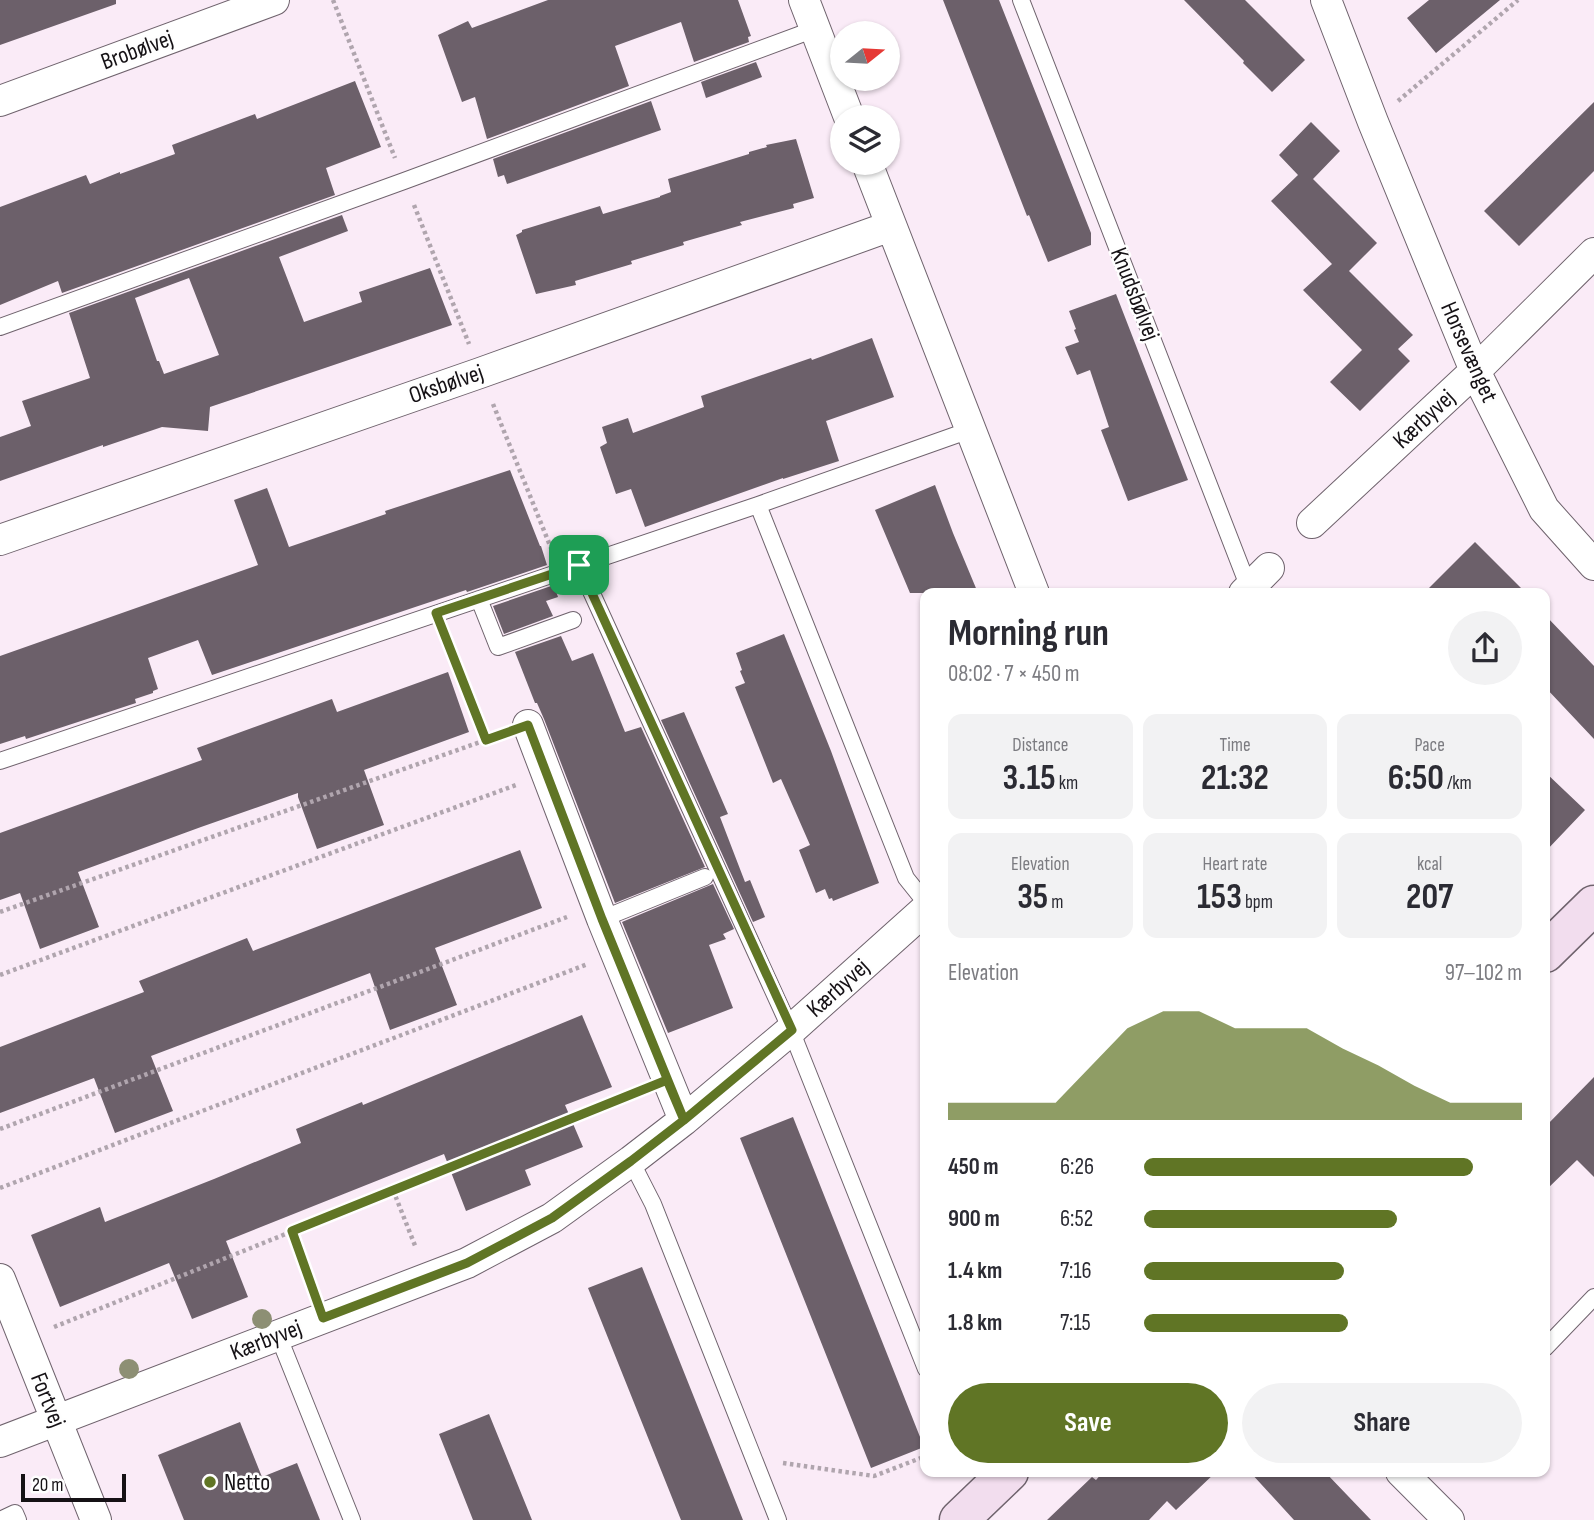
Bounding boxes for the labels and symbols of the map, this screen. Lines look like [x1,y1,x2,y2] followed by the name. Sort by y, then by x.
[830,21,900,91] north arrow
[97,24,177,76] street label: Brobølvej
[1104,243,1166,345] street label: Knudsbølvej
[1434,297,1504,407] street label: Horsevænget
[405,358,487,410] street label: Oksbølvej
[1387,383,1461,455] street label: Kærbyvej
[549,535,609,595] pin
[801,952,875,1024] street label: Kærbyvej
[226,1313,306,1367] street label: Kærbyvej
[24,1368,72,1432] street label: Fortvej
[224,1468,270,1497] place label: Netto
[21,1471,126,1503] scale bar
[202,1474,218,1490] marker: Netto

